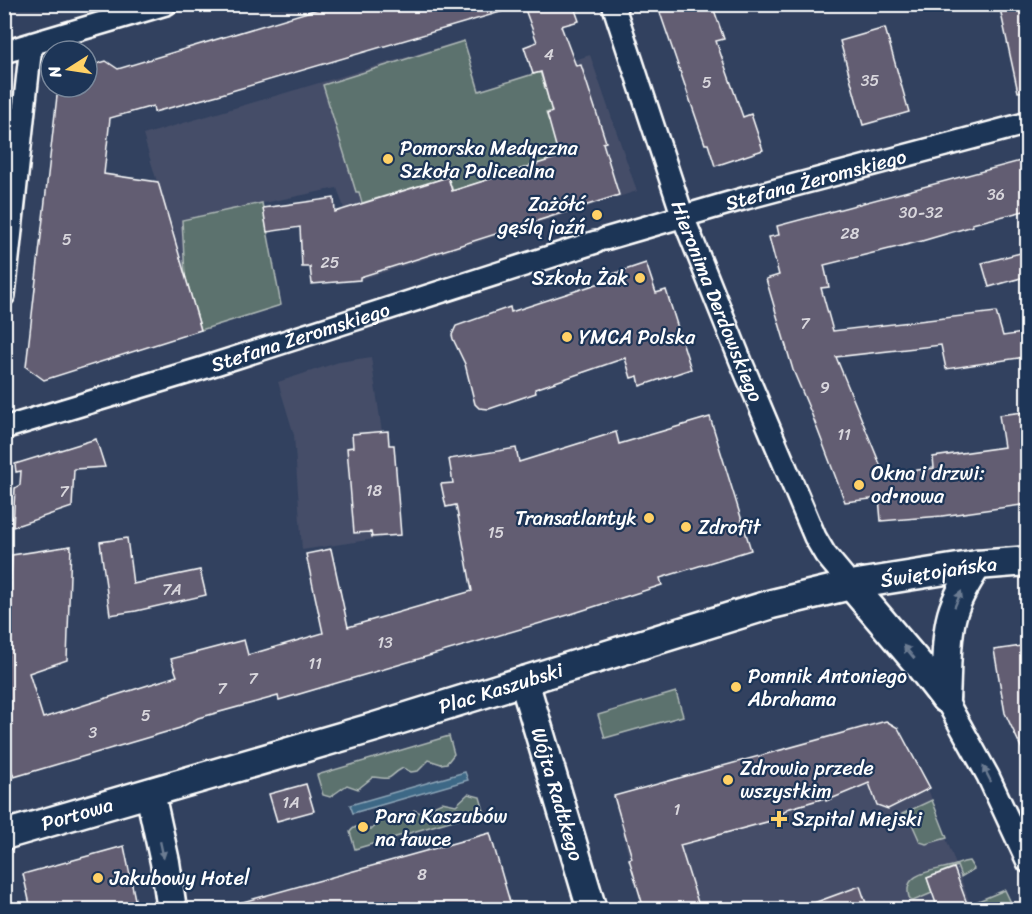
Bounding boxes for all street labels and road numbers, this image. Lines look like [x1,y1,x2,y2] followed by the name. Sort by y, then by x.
[721,139,910,221] street label: Stefana Żeromskiego
[661,196,774,407] street label: Hieronima Derdowskiego
[206,292,394,382] street label: Stefana Żeromskiego
[878,546,998,598] street label: Świętojańska
[434,652,569,724] street label: Plac Kaszubski
[521,723,594,865] street label: Wójta Radtkego
[37,787,117,841] street label: Portowa

